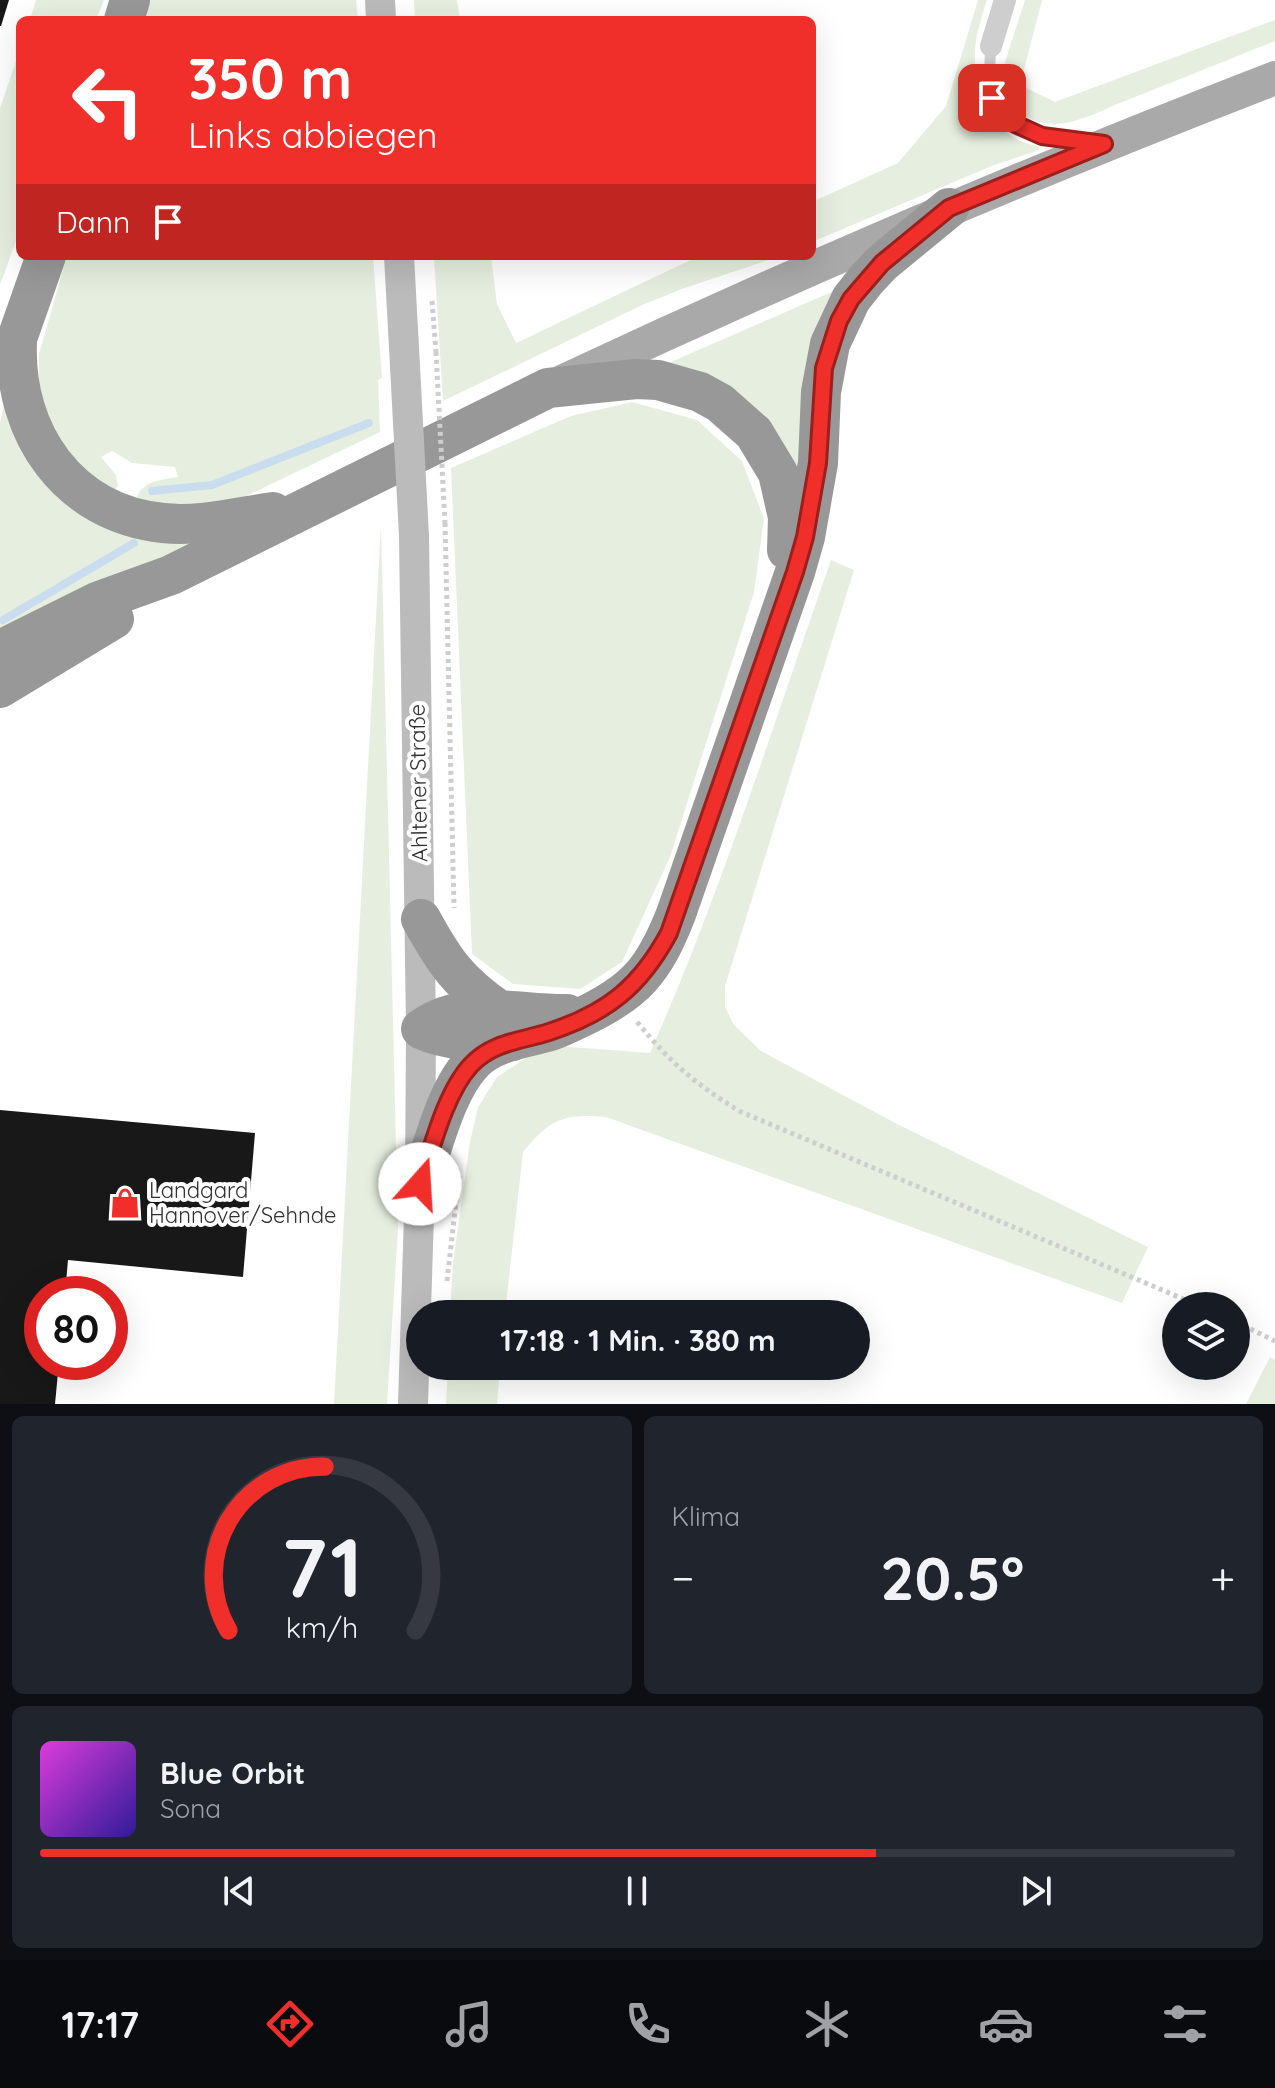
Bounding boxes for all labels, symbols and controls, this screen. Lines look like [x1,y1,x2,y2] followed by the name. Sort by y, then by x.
[188,43,352,113] text: 350 m
[56,48,160,152] icon: left
[958,64,1026,132] pin
[970,76,1014,120] icon: arrive
[188,112,438,157] text: Links abbiegen
[146,200,190,244] icon: arrive
[56,203,130,241] text: Dann
[403,704,433,862] street label: Ahltener Straße
[378,1142,462,1226] position arrow
[149,1176,336,1229] place label: Landgard Hannover/Sehnde
[108,1186,142,1220] shop icon: Landgard Hannover/Sehnde
[24,1276,128,1380] speed limit sign: 80
[1162,1292,1250,1380] map controls
[1162,1292,1250,1380] button: layers
[500,1321,776,1359] text: 17:18 · 1 Min. · 380 m
[672,1500,740,1533] text: Klima
[281,1514,362,1618] text: 71
[880,1540,1024,1615] text: 20.5°
[672,1550,694,1605] text: −
[1210,1550,1235,1605] text: +
[285,1609,358,1645] text: km/h
[160,1754,305,1792] text: Blue Orbit
[160,1792,221,1825] text: Sona
[217,1869,261,1913] icon: previous
[615,1869,659,1913] icon: pause
[1014,1869,1058,1913] icon: next
[262,1996,318,2052] icon: directions
[441,1996,497,2052] icon: music
[620,1996,676,2052] icon: phone
[799,1996,855,2052] icon: climate
[978,1996,1034,2052] icon: car
[1157,1996,1213,2052] icon: filters
[62,2002,139,2047] text: 17:17

